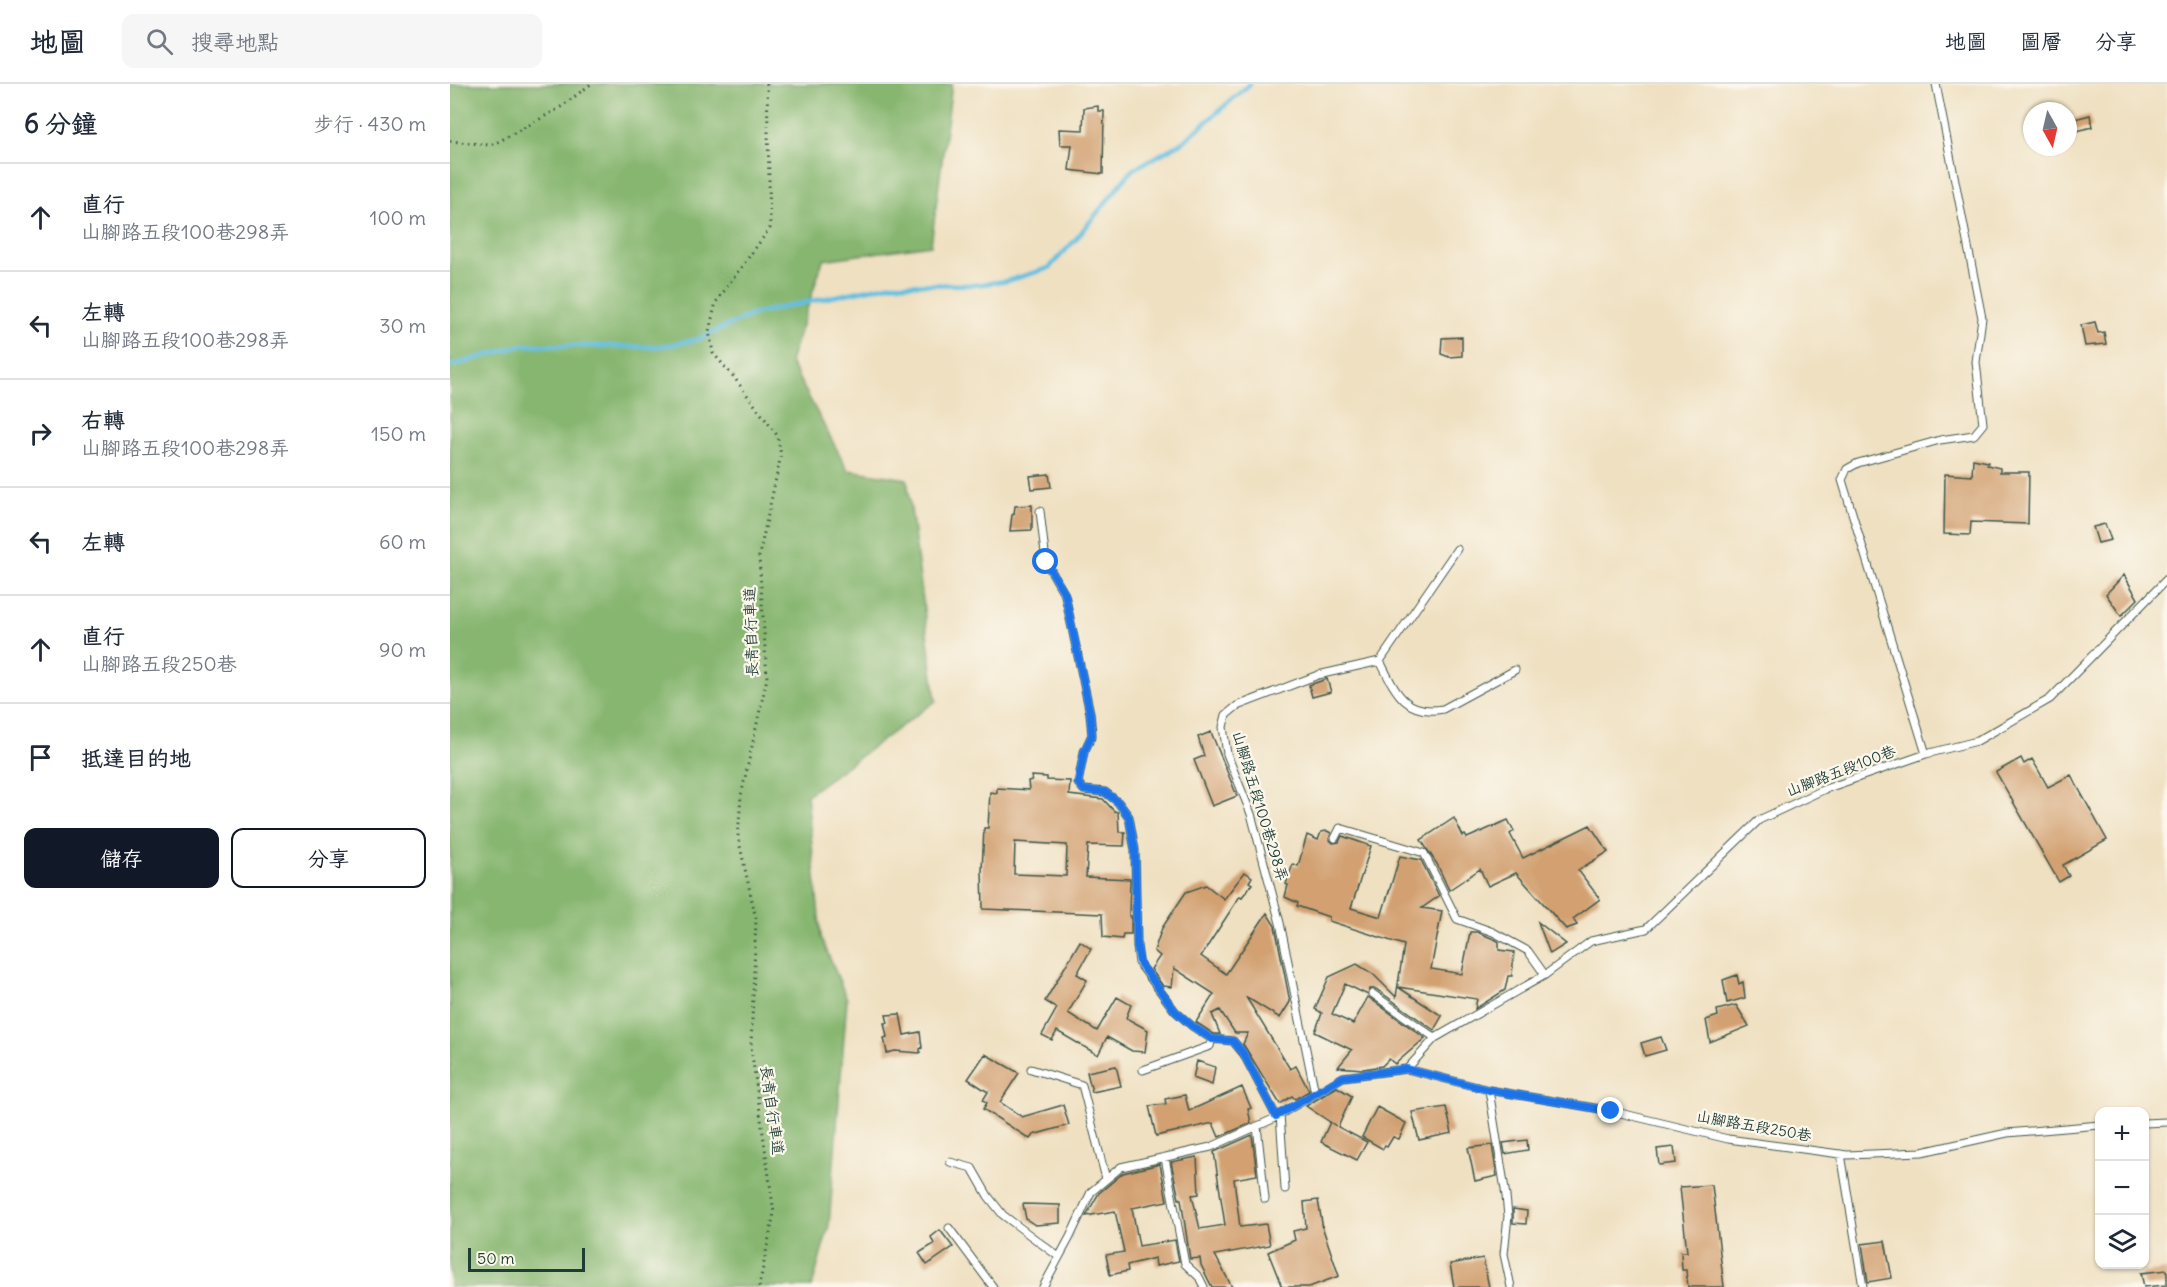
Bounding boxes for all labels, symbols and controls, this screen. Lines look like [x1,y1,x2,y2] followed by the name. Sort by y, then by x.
[122,14,542,68] search box
[30,24,86,60] text: 地圖
[143,25,176,58] icon: search
[191,28,279,56] text: 搜尋地點
[1945,28,1987,55] text: 地圖
[2020,28,2062,55] text: 圖層
[2095,28,2137,55] text: 分享
[2023,102,2077,156] north arrow
[24,107,97,140] text: 6 分鐘
[314,111,426,136] text: 步行 · 430 m
[81,190,125,218] text: 直行
[24,201,57,234] icon: ahead
[369,205,426,230] text: 100 m
[81,219,289,244] text: 山腳路五段100巷298弄
[81,298,125,326] text: 左轉
[24,309,57,342] icon: left
[379,313,426,338] text: 30 m
[81,327,289,352] text: 山腳路五段100巷298弄
[81,406,125,434] text: 右轉
[24,417,57,450] icon: right
[371,421,426,446] text: 150 m
[81,435,289,460] text: 山腳路五段100巷298弄
[24,525,57,558] icon: left
[81,528,125,556] text: 左轉
[379,529,426,554] text: 60 m
[1032,548,1058,574] route start
[739,587,762,677] street label: 長青自行車道
[81,622,125,650] text: 直行
[24,633,57,666] icon: ahead
[379,637,426,662] text: 90 m
[81,651,237,676] text: 山腳路五段250巷
[1229,728,1292,883] street label: 山腳路五段100巷298弄
[24,741,57,774] icon: arrive
[1783,741,1898,800] street label: 山腳路五段100巷
[81,744,191,772] text: 抵達目的地
[24,828,219,888] button: 儲存
[231,828,426,888] button: 分享
[757,1064,788,1156] street label: 長青自行車道
[1597,1097,1623,1123] route end
[1695,1106,1813,1145] street label: 山腳路五段250巷
[2095,1107,2149,1269] map controls
[2095,1107,2149,1161] button: +
[2095,1161,2149,1215] button: −
[2095,1215,2149,1269] button: layers
[468,1245,585,1272] scale bar
[477,1248,515,1268] text: 50 m

